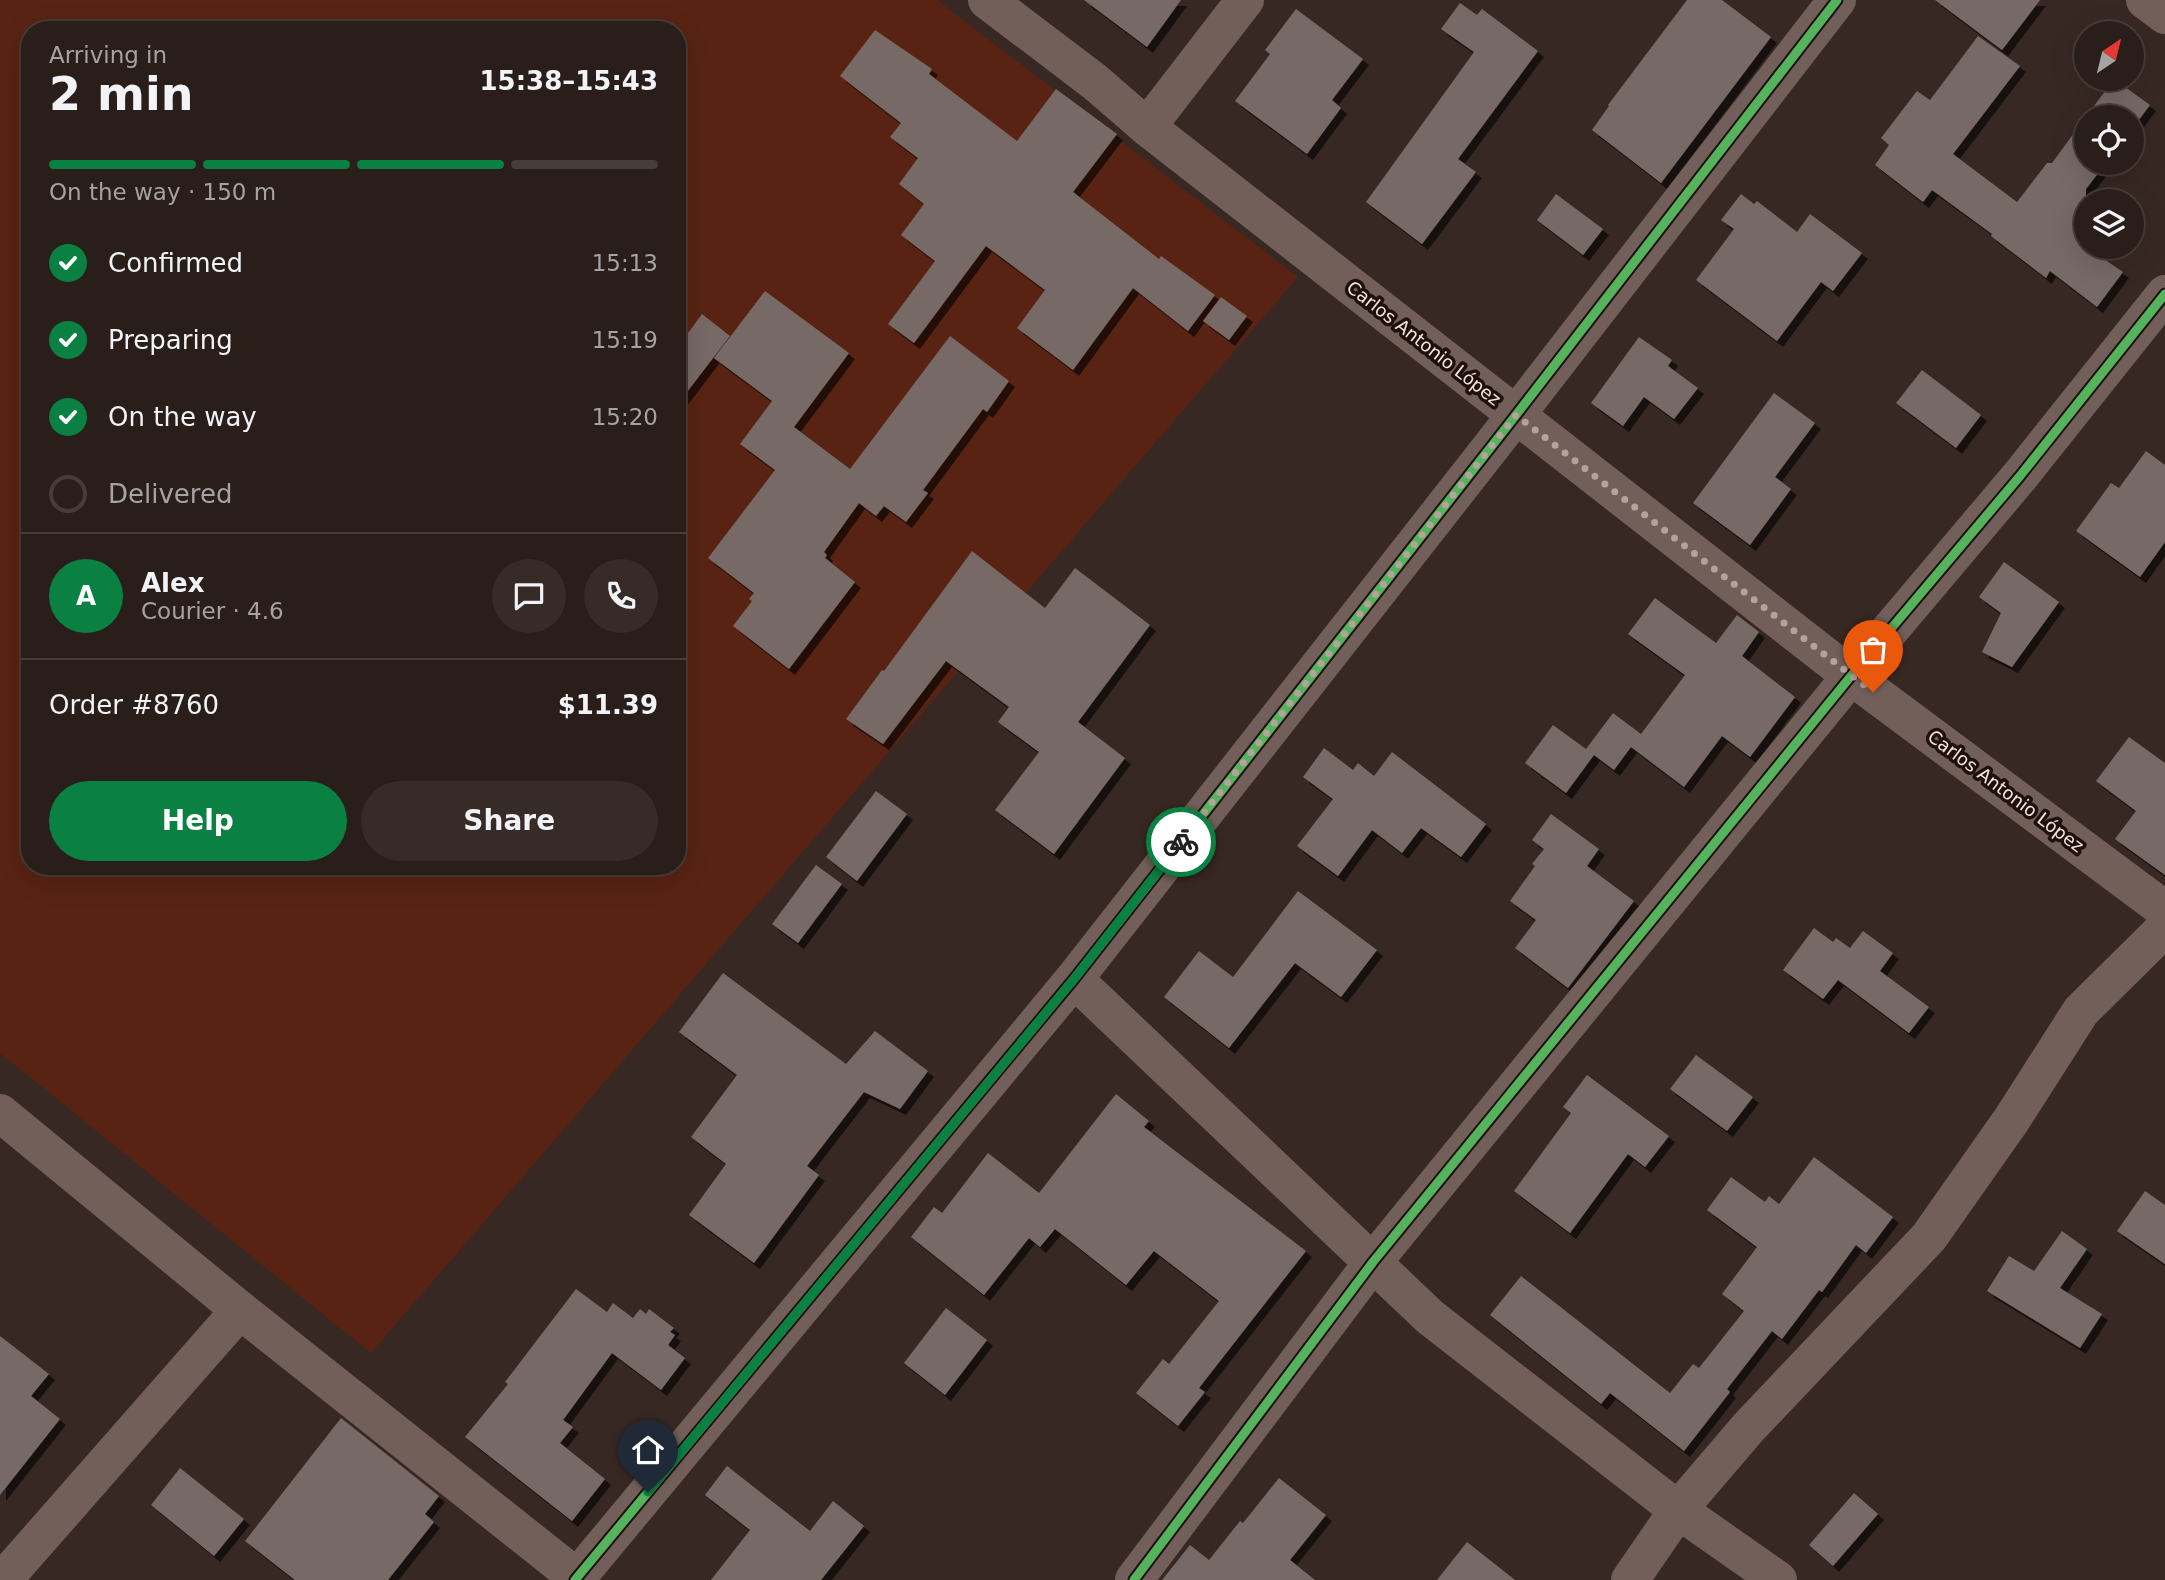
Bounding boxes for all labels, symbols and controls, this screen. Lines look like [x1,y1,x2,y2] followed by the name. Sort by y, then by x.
[2074,21,2144,91] north arrow
[2074,21,2144,259] map controls
[49,42,167,68] text: Arriving in
[479,66,658,96] text: 15:38–15:43
[49,67,193,121] text: 2 min
[2074,105,2144,175] button: locate
[49,179,276,205] text: On the way · 150 m
[2074,189,2144,259] button: layers
[49,244,87,282] icon: check
[108,248,243,278] text: Confirmed
[592,250,658,276] text: 15:13
[1343,276,1505,410] street label: Carlos Antonio López
[49,321,87,359] icon: check
[108,325,233,355] text: Preparing
[592,327,658,353] text: 15:19
[49,398,87,436] icon: check
[108,402,257,432] text: On the way
[592,404,658,430] text: 15:20
[108,479,232,509] text: Delivered
[492,559,566,633] button: chat
[584,559,658,633] button: phone
[141,568,204,598] text: Alex
[76,581,96,611] text: A
[141,598,284,624] text: Courier · 4.6
[1843,620,1903,692] pin
[1854,631,1892,669] icon: bag
[49,690,219,720] text: Order #8760
[558,690,658,720] text: $11.39
[1924,726,2088,856] street label: Carlos Antonio López
[49,781,347,861] button: Help
[361,781,658,861] button: Share
[1146,807,1216,877] courier
[1162,823,1200,861] icon: bike
[618,1420,678,1492] pin
[629,1431,667,1469] icon: home

